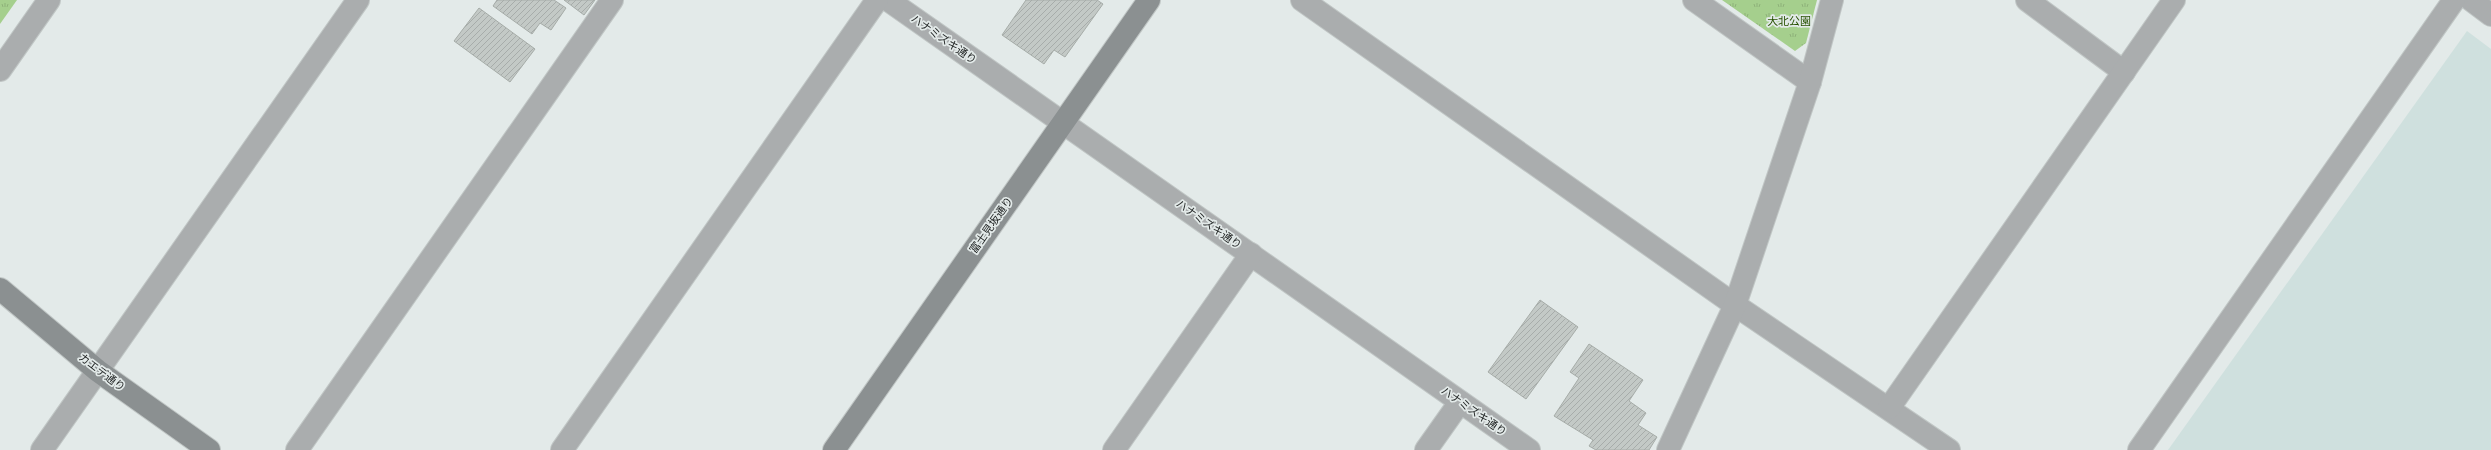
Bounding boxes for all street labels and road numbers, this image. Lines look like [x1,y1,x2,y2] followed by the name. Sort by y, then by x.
[908,12,979,67] street label: ハナミズキ通り
[967,195,1016,256] street label: 富士見坂通り
[1173,197,1244,252] street label: ハナミズキ通り
[76,351,128,394] street label: カエデ通り
[1438,384,1509,439] street label: ハナミズキ通り

